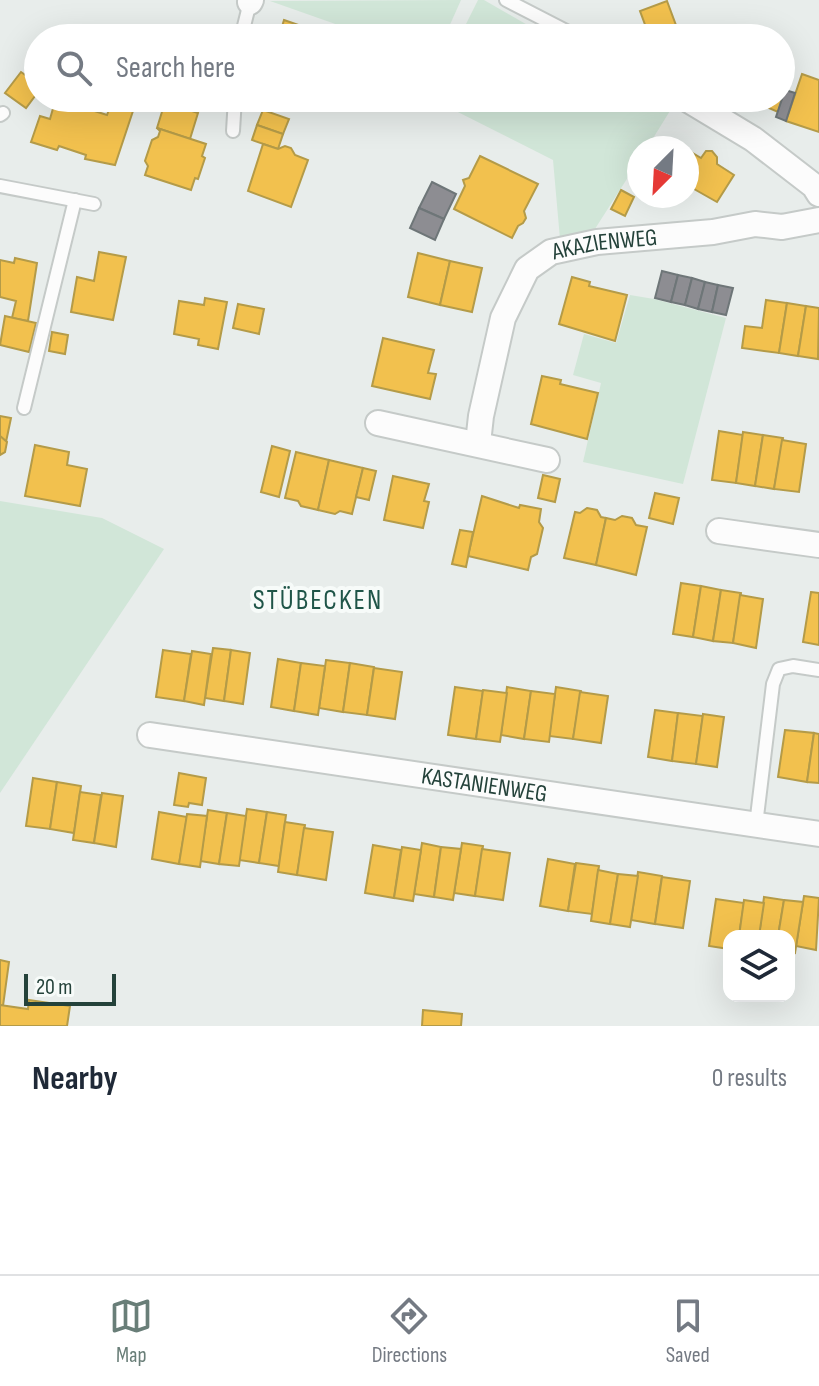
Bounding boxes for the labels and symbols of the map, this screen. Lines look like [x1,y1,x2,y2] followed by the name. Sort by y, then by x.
[627,136,699,208] north arrow
[548,222,658,266] street label: AKAZIENWEG
[253,584,383,617] district label: STÜBECKEN
[419,761,549,808] street label: KASTANIENWEG
[24,970,116,1006] scale bar

